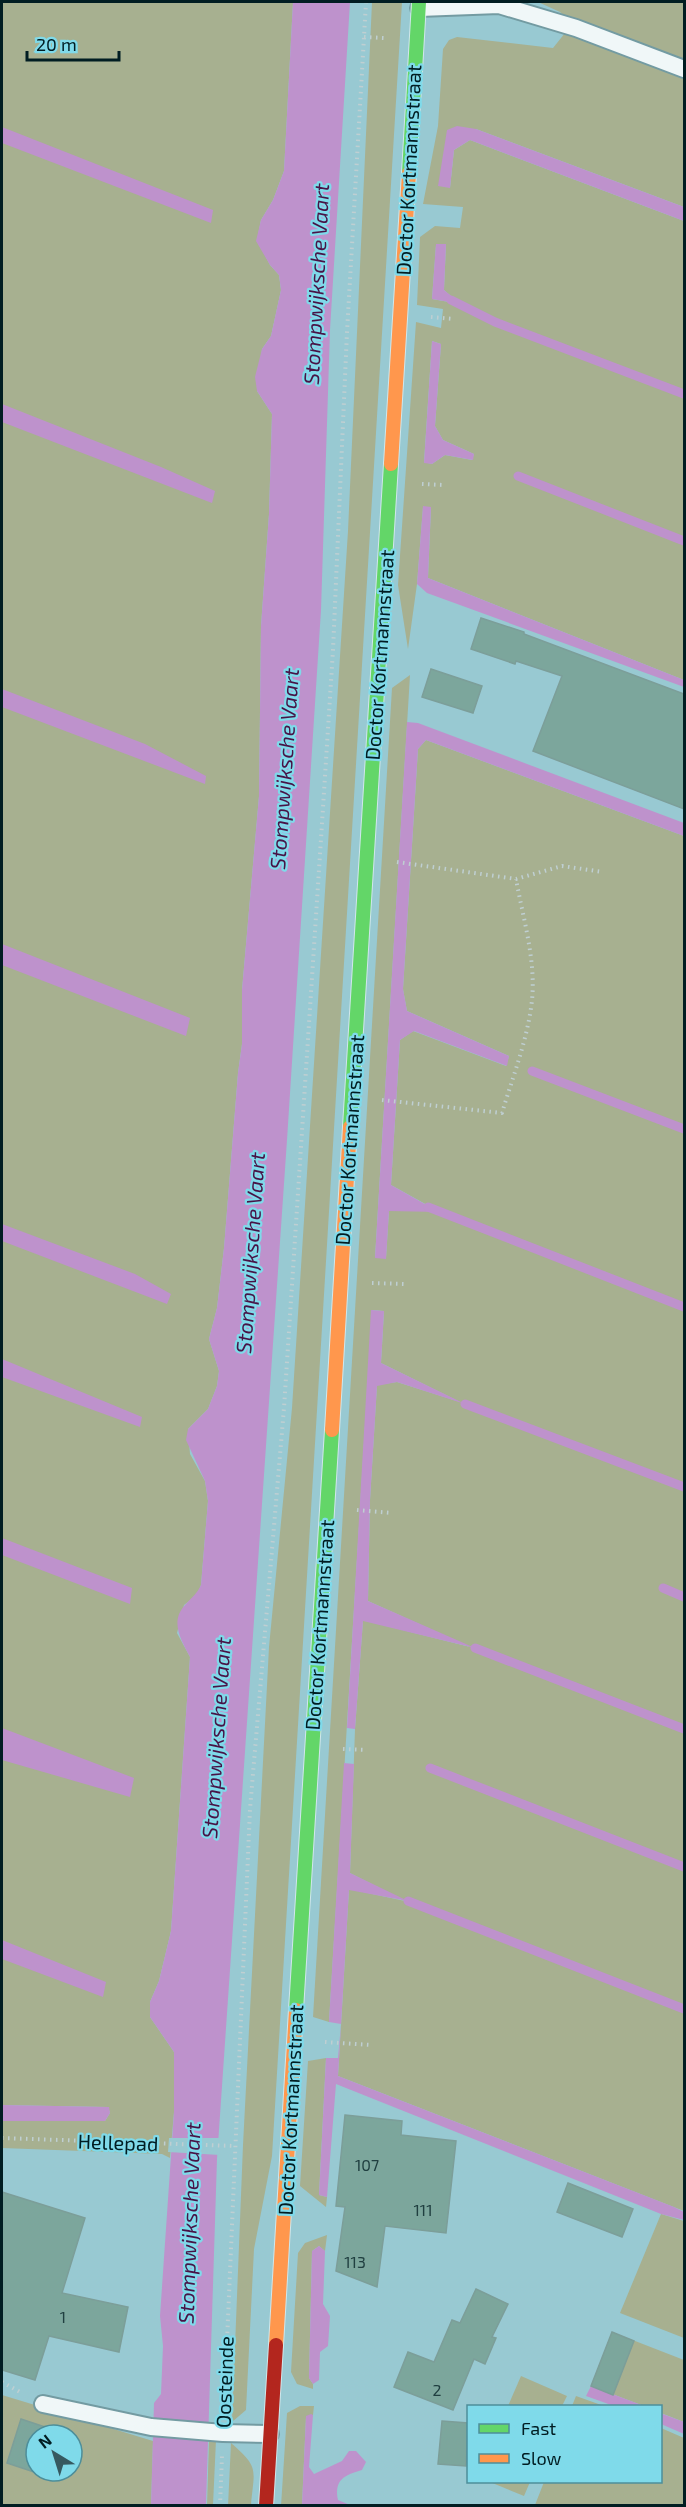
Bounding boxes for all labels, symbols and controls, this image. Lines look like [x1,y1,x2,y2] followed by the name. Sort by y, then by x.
[27,24,118,62] scale bar
[36,33,77,55] text: 20 m
[390,64,426,276] street label: Doctor Kortmannstraat
[298,183,334,385] water label: Stompwijksche Vaart
[360,548,398,761] street label: Doctor Kortmannstraat
[264,667,304,870] water label: Stompwijksche Vaart
[330,1033,368,1246] street label: Doctor Kortmannstraat
[230,1151,270,1354] water label: Stompwijksche Vaart
[300,1518,338,1731] street label: Doctor Kortmannstraat
[196,1636,236,1839] water label: Stompwijksche Vaart
[272,2004,308,2216] street label: Doctor Kortmannstraat
[172,2122,206,2324] water label: Stompwijksche Vaart
[77,2129,159,2155] street label: Hellepad
[355,2155,379,2174] house number: 107
[413,2200,433,2219] house number: 111
[344,2252,366,2271] house number: 113
[60,2307,66,2326] house number: 1
[210,2336,238,2428] street label: Oosteinde
[433,2380,442,2399] house number: 2
[467,2405,662,2483] legend
[521,2417,556,2439] text: Fast
[24,2423,84,2483] north arrow
[34,2430,55,2452] text: N
[521,2447,562,2469] text: Slow

